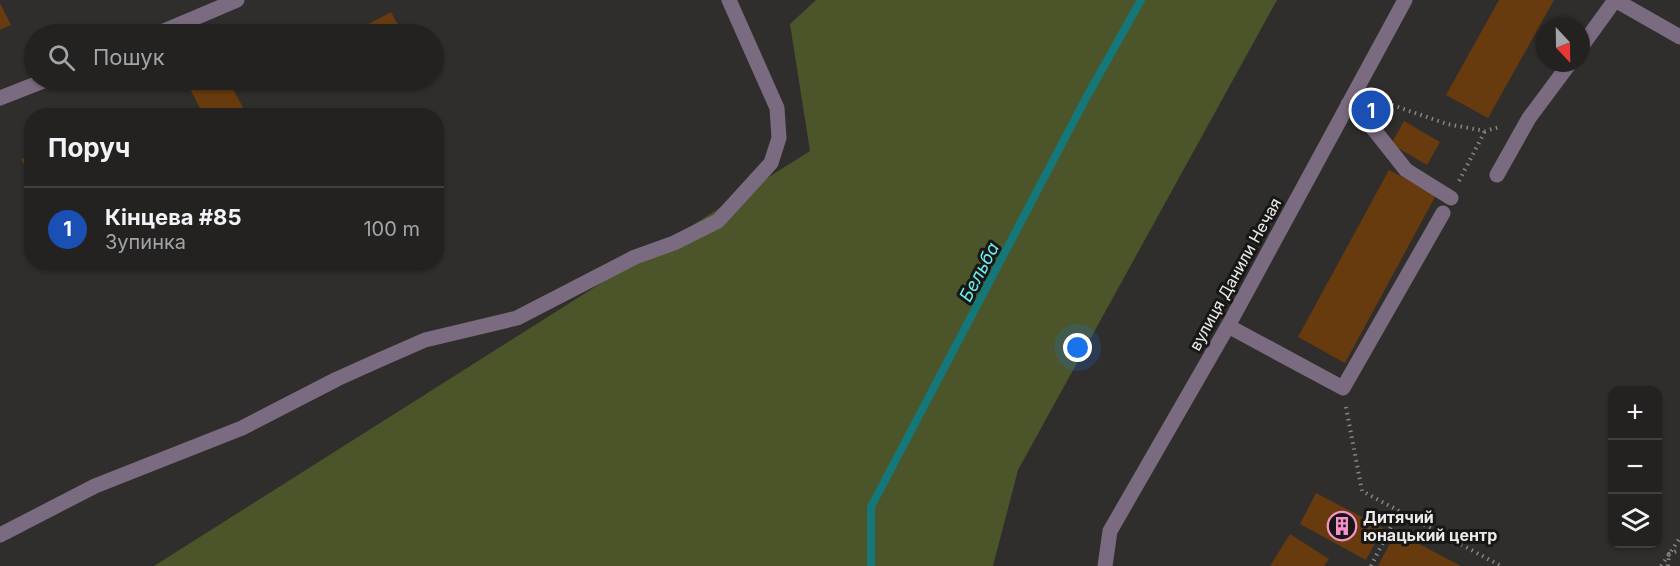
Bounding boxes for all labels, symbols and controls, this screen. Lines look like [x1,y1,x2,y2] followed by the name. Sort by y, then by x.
[1536,18,1590,72] north arrow
[24,24,444,90] search box
[45,41,78,74] icon: search
[93,44,165,70] text: Пошук
[1352,88,1390,132] pin: 1
[48,132,130,163] text: Поруч
[1185,194,1285,354] street label: вулиця Данили Нечая
[105,204,242,230] text: Кінцева #85
[63,217,72,241] text: 1
[363,217,420,241] text: 100 m
[105,230,186,254] text: Зупинка
[955,239,1003,305] water label: Бельба
[1063,333,1092,362] your location
[1608,386,1662,548] map controls
[1608,386,1662,440] button: +
[1608,440,1662,494] button: −
[1608,494,1662,548] button: layers
[1363,507,1497,545] place label: Дитячий юнацький центр
[1326,510,1358,542] building icon: Дитячий юнацький центр

